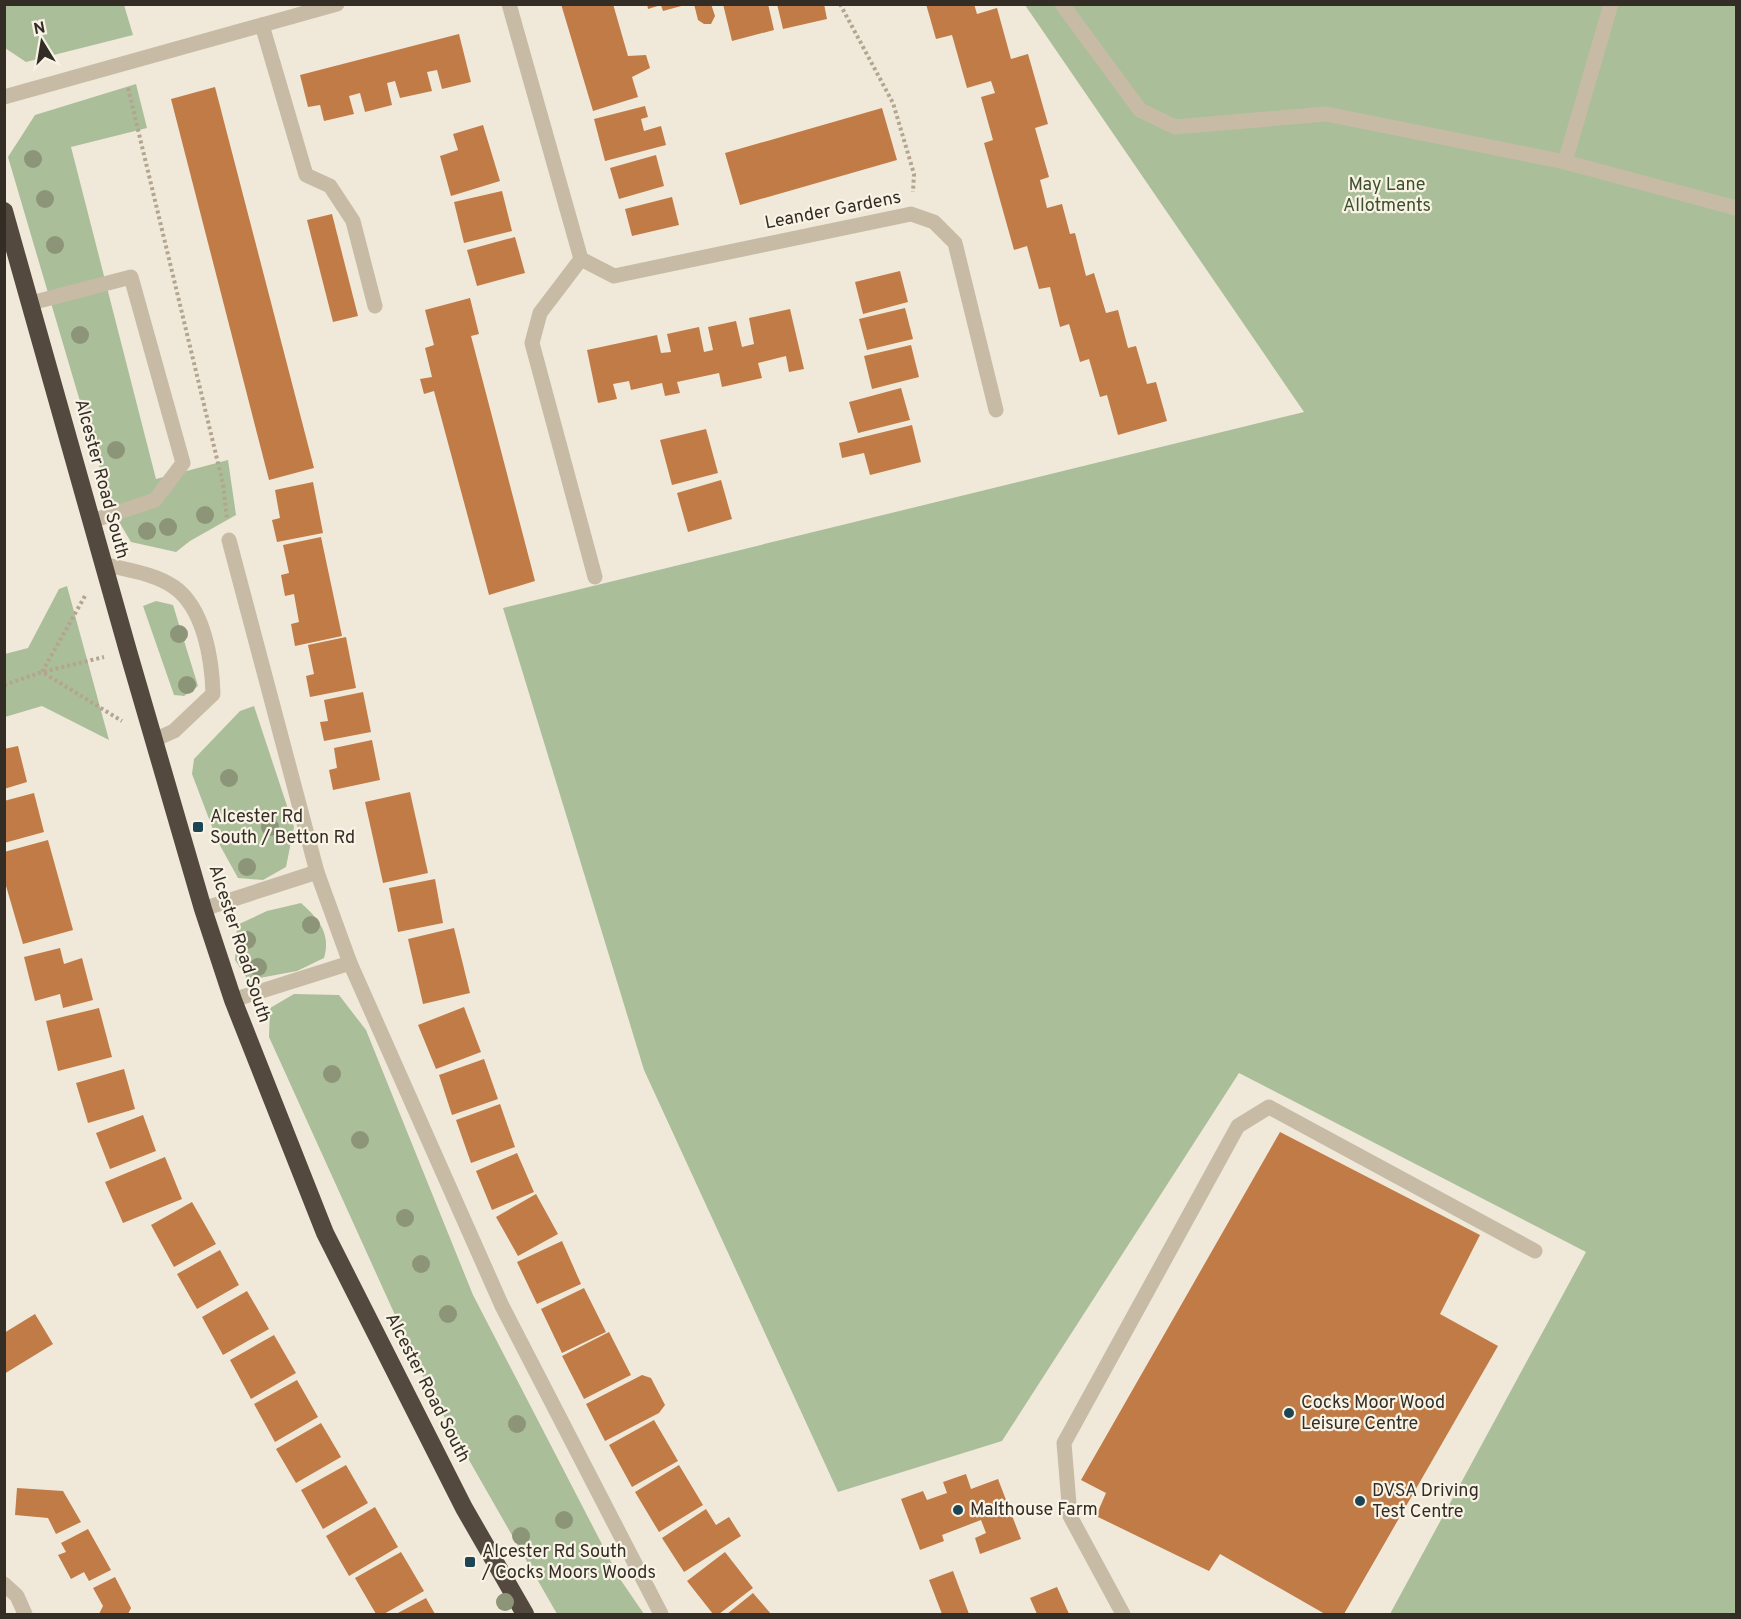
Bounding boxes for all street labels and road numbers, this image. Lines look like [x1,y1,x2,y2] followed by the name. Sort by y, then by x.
[763,187,903,235] street label: Leander Gardens
[69,396,133,562] street label: Alcester Road South
[203,862,275,1026] street label: Alcester Road South
[379,1309,475,1467] street label: Alcester Road South

